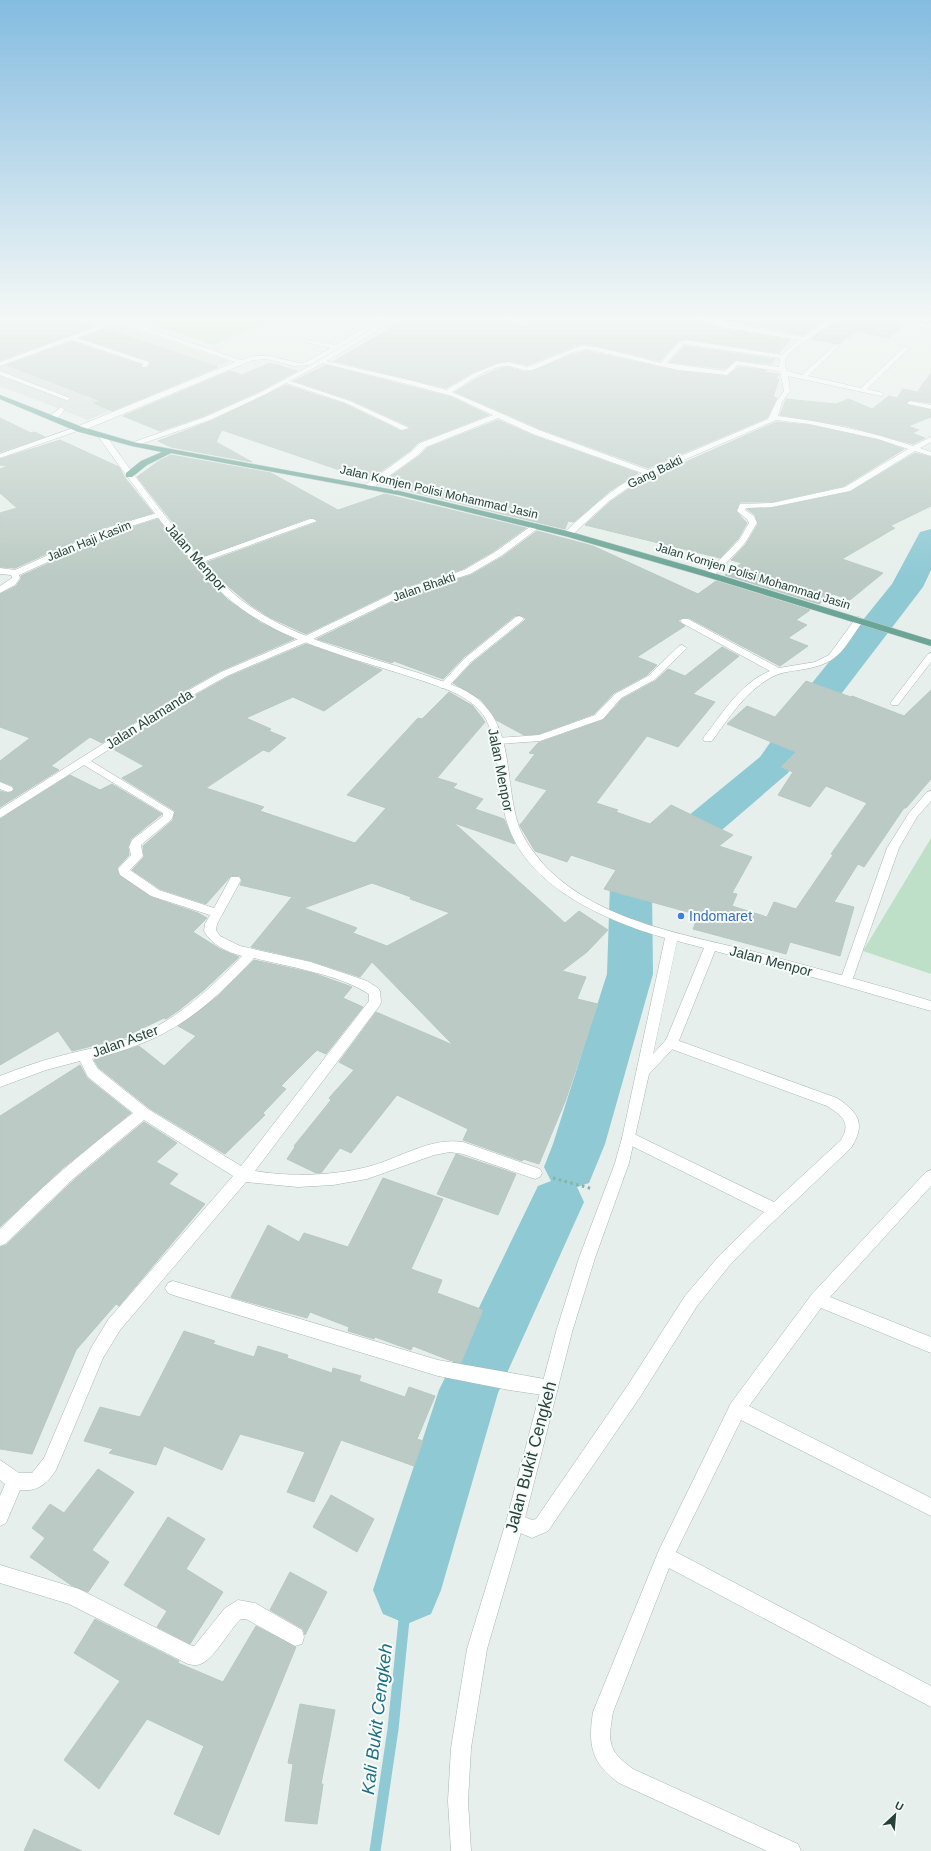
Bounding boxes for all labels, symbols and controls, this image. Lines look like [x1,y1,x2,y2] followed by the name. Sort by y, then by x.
[625,453,685,491] street label: Gang Bakti
[339,462,539,522] street label: Jalan Komjen Polisi Mohammad Jasin
[45,518,133,564] street label: Jalan Haji Kasim
[162,520,230,595] street label: Jalan Menpor
[654,540,852,612] street label: Jalan Komjen Polisi Mohammad Jasin
[391,570,457,604] street label: Jalan Bhakti
[103,686,196,752] street label: Jalan Alamanda
[485,727,517,813] street label: Jalan Menpor
[689,908,752,924] place label: Indomaret
[676,911,686,921] marker: Indomaret
[728,942,814,980] street label: Jalan Menpor
[90,1022,161,1060] street label: Jalan Aster
[502,1379,560,1535] street label: Jalan Bukit Cengkeh
[358,1642,396,1796] water label: Kali Bukit Cengkeh
[875,1795,915,1835] north arrow
[893,1799,906,1813] text: U

